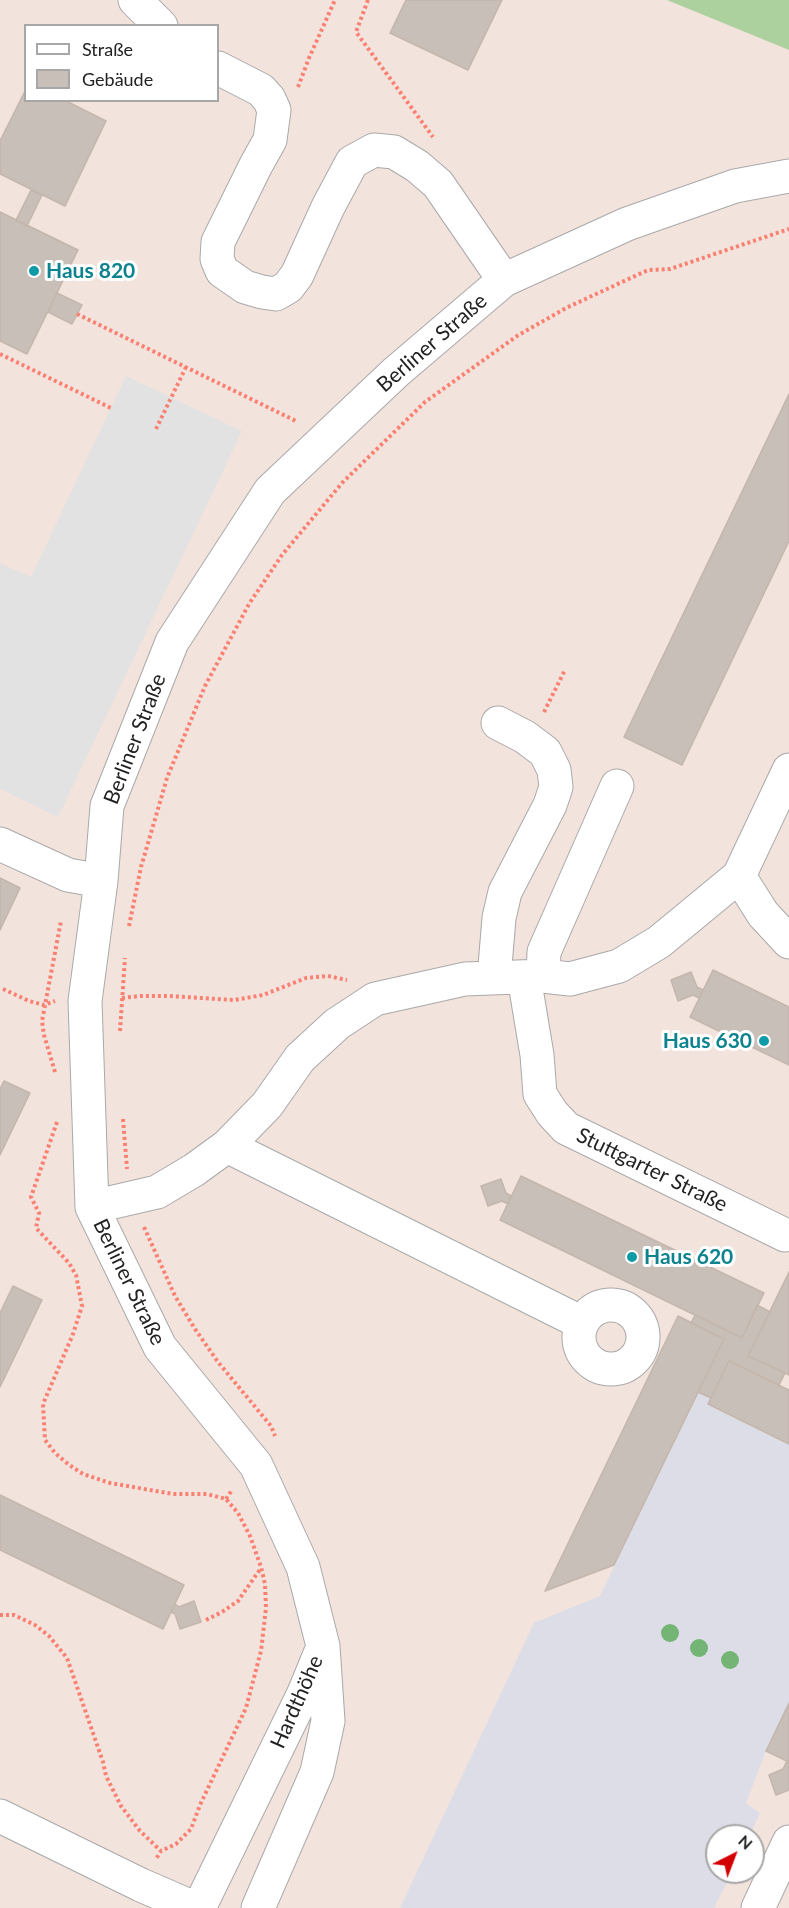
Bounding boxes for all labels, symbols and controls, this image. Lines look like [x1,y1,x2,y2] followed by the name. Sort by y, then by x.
[24,24,219,102] legend
[82,38,133,60] text: Straße
[82,68,153,90] text: Gebäude
[46,258,135,284] place label: Haus 820
[27,264,41,278] marker: Haus 820
[372,288,492,398] street label: Berliner Straße
[99,670,171,808] street label: Berliner Straße
[663,1028,752,1054] place label: Haus 630
[757,1034,771,1048] marker: Haus 630
[572,1123,732,1217] street label: Stuttgarter Straße
[88,1215,170,1349] street label: Berliner Straße
[644,1244,733,1270] place label: Haus 620
[625,1250,639,1264] marker: Haus 620
[265,1652,329,1752] street label: Hardthöhe
[705,1824,765,1884] north arrow
[735,1831,757,1853] text: N

